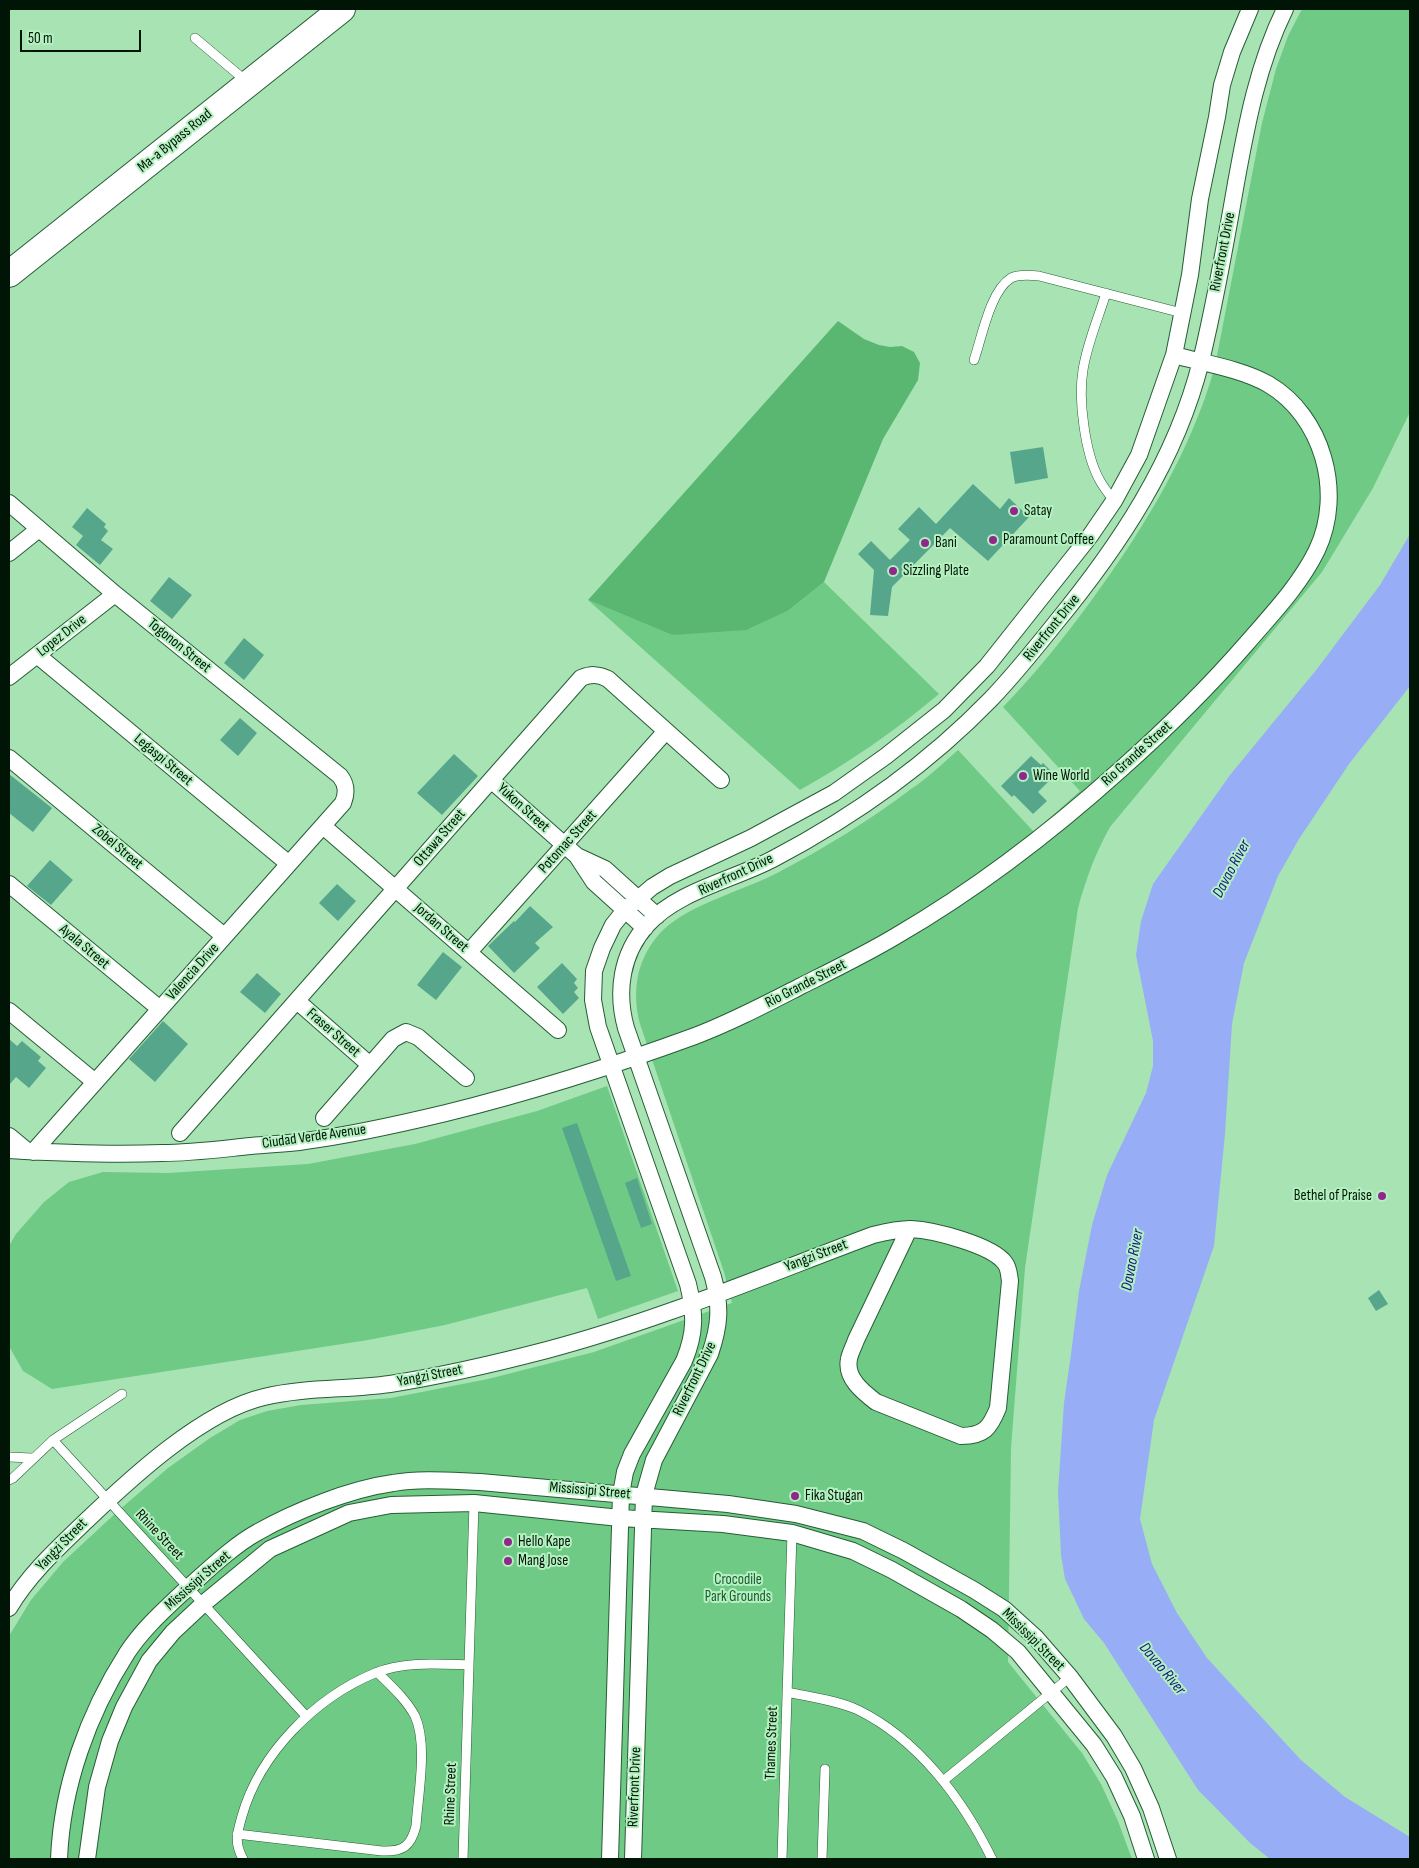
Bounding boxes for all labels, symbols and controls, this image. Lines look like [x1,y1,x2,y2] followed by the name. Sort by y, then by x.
[22,20,144,52] scale bar
[28,29,53,48] text: 50 m
[134,105,216,177] street label: Ma-a Bypass Road
[1207,211,1239,293] street label: Riverfront Drive
[1024,502,1052,520] place label: Satay
[1008,505,1020,517] marker: Satay
[1003,531,1094,549] place label: Paramount Coffee
[935,534,957,552] place label: Bani
[987,534,999,546] marker: Paramount Coffee
[919,537,931,549] marker: Bani
[903,562,969,580] place label: Sizzling Plate
[887,565,899,577] marker: Sizzling Plate
[1020,591,1084,665] street label: Riverfront Drive
[34,611,90,661] street label: Lopez Drive
[144,615,214,677] street label: Togonon Street
[1098,718,1176,790] street label: Rio Grande Street
[130,730,196,790] street label: Legaspi Street
[1033,767,1089,785] place label: Wine World
[1017,770,1029,782] marker: Wine World
[493,780,553,836] street label: Yukon Street
[410,806,470,870] street label: Ottawa Street
[535,807,601,877] street label: Potomac Street
[88,820,146,874] street label: Zobel Street
[1209,837,1255,901] water label: Davao River
[696,850,776,900] street label: Riverfront Drive
[410,900,472,956] street label: Jordan Street
[55,921,113,973] street label: Ayala Street
[163,940,223,1004] street label: Valencia Drive
[763,956,849,1012] street label: Rio Grande Street
[302,1005,364,1061] street label: Fraser Street
[261,1121,367,1153] street label: Ciudad Verde Avenue
[1294,1187,1372,1205] place label: Bethel of Praise
[1376,1190,1388,1202] marker: Bethel of Praise
[1118,1228,1148,1292] water label: Davao River
[782,1236,850,1276] street label: Yangzi Street
[669,1339,721,1419] street label: Riverfront Drive
[396,1361,464,1391] street label: Yangzi Street
[549,1478,631,1504] street label: Mississipi Street
[805,1487,863,1505] place label: Fika Stugan
[789,1490,801,1502] marker: Fika Stugan
[131,1506,187,1564] street label: Rhine Street
[33,1515,91,1575] street label: Yangzi Street
[518,1533,571,1551] place label: Hello Kape
[502,1536,514,1548] marker: Hello Kape
[161,1547,235,1615] street label: Mississipi Street
[518,1552,568,1570] place label: Mang Jose
[502,1555,514,1567] marker: Mang Jose
[705,1571,771,1606] park label: Crocodile Park Grounds
[998,1605,1068,1675] street label: Mississipi Street
[1135,1639,1189,1699] water label: Davao River
[762,1706,782,1780] street label: Thames Street
[625,1747,645,1827] street label: Riverfront Drive
[441,1762,461,1826] street label: Rhine Street

